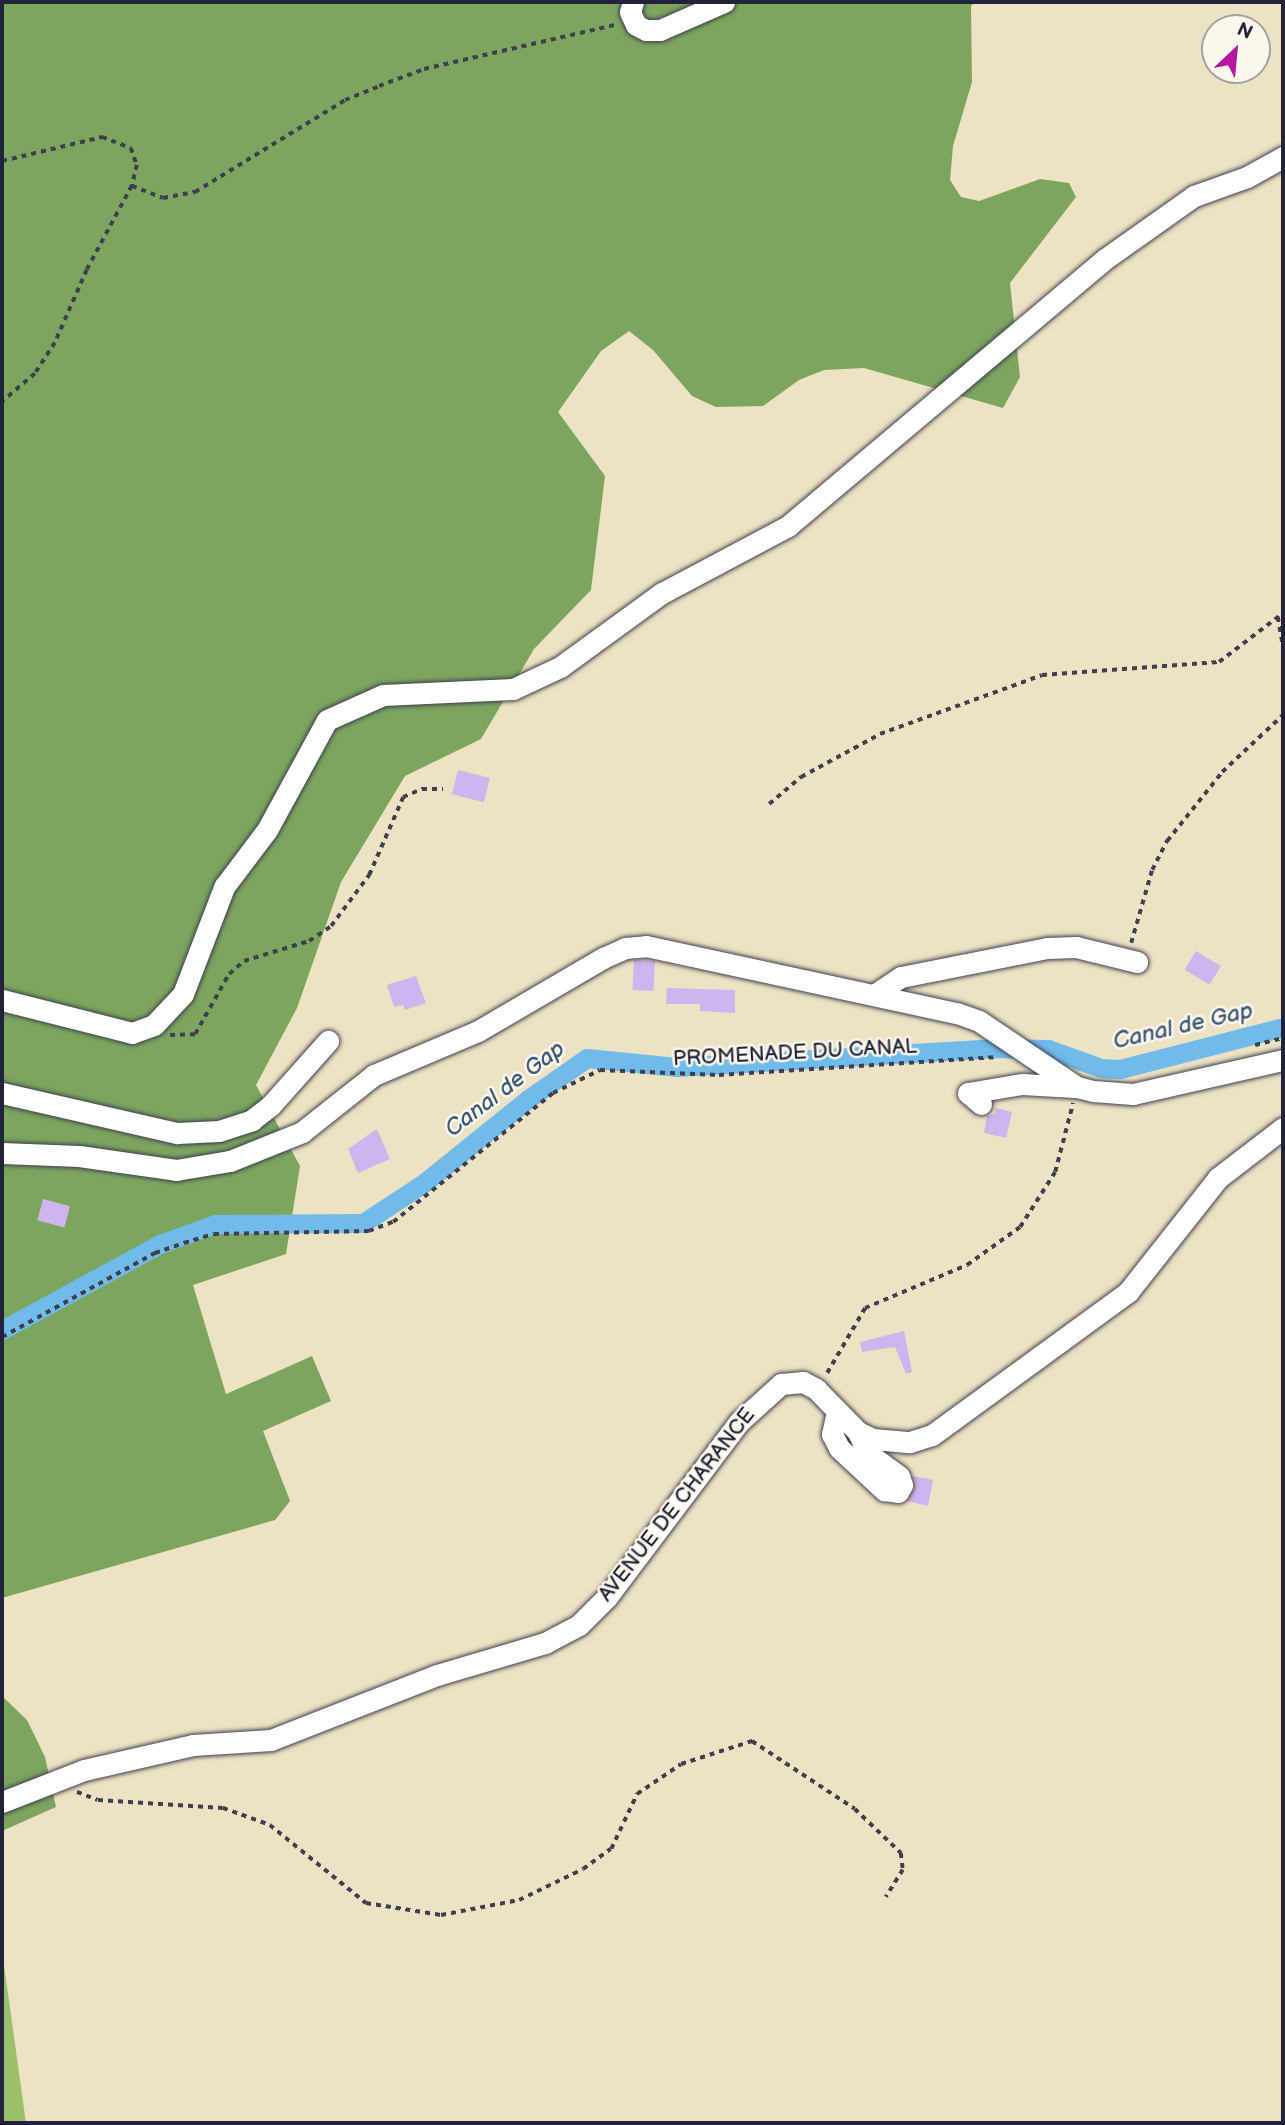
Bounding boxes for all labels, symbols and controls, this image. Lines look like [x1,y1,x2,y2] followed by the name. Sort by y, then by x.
[1201,14,1271,84] north arrow
[1233,18,1256,45] text: N
[1110,996,1256,1056] water label: Canal de Gap
[672,1034,918,1072] street label: PROMENADE DU CANAL
[440,1035,570,1143] water label: Canal de Gap
[594,1403,760,1607] street label: AVENUE DE CHARANCE

